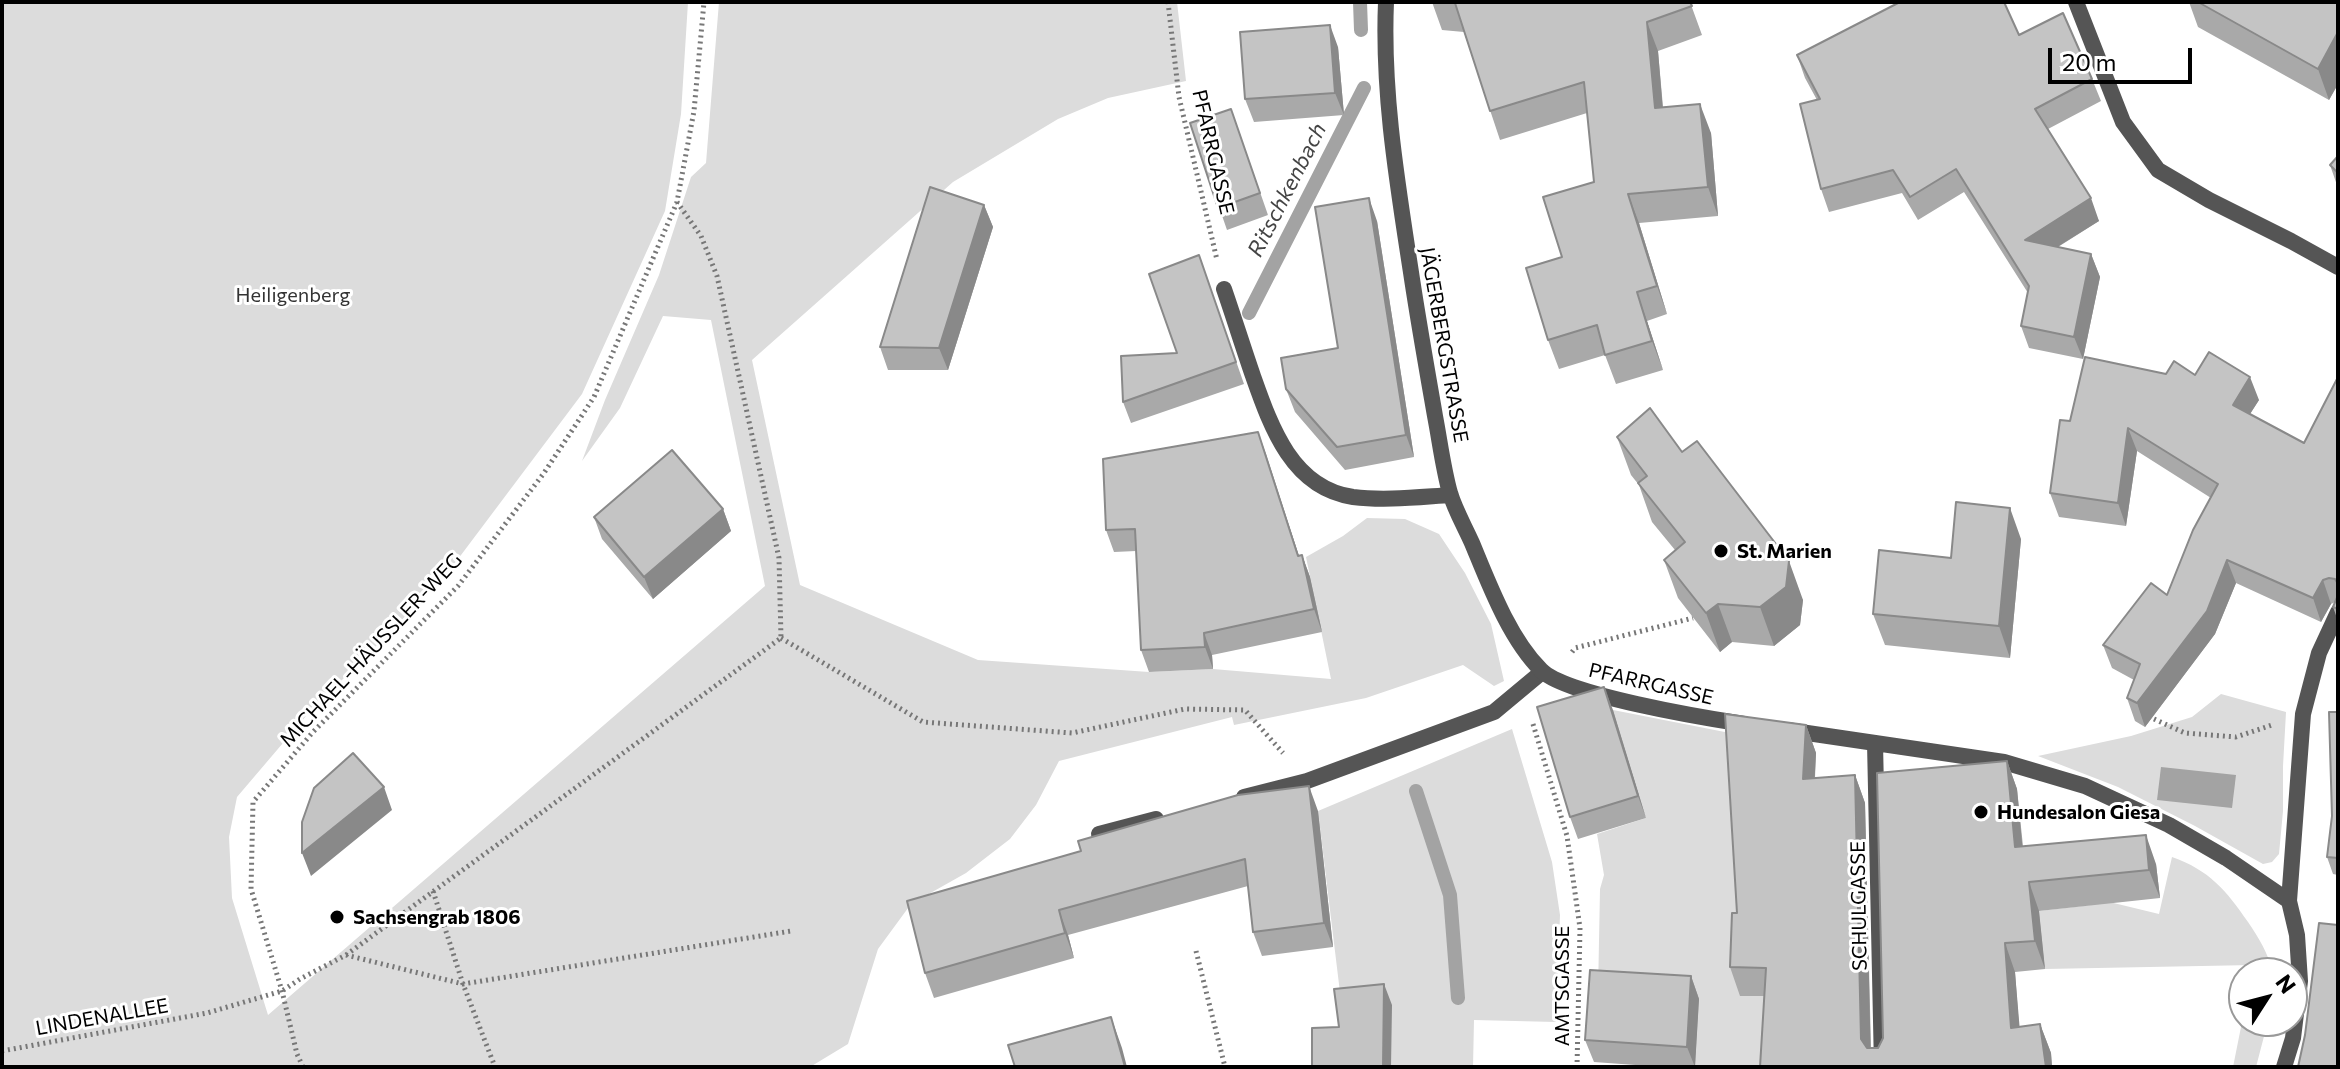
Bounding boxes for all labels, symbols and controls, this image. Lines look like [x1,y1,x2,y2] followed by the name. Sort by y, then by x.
[2052,32,2196,82] scale bar
[2062,47,2116,76] text: 20 m
[1187,87,1239,217] street label: PFARRGASSE
[1242,119,1332,261] water label: Ritschkenbach
[1415,245,1473,445] street label: JÄGERBERGSTRASSE
[236,283,350,307] park label: Heiligenberg
[1737,539,1832,563] place label: St. Marien
[1712,542,1730,560] marker: St. Marien
[275,548,467,752] street label: MICHAEL-HÄUSSLER-WEG
[1586,658,1716,710] street label: PFARRGASSE
[1997,800,2160,824] place label: Hundesalon Giesa
[1972,803,1990,821] marker: Hundesalon Giesa
[1846,841,1872,971] street label: SCHULGASSE
[353,905,521,929] place label: Sachsengrab 1806
[328,908,346,926] marker: Sachsengrab 1806
[1550,926,1574,1046] street label: AMTSGASSE
[2228,957,2308,1037] north arrow
[2270,969,2302,998] text: N
[34,994,170,1040] street label: LINDENALLEE

